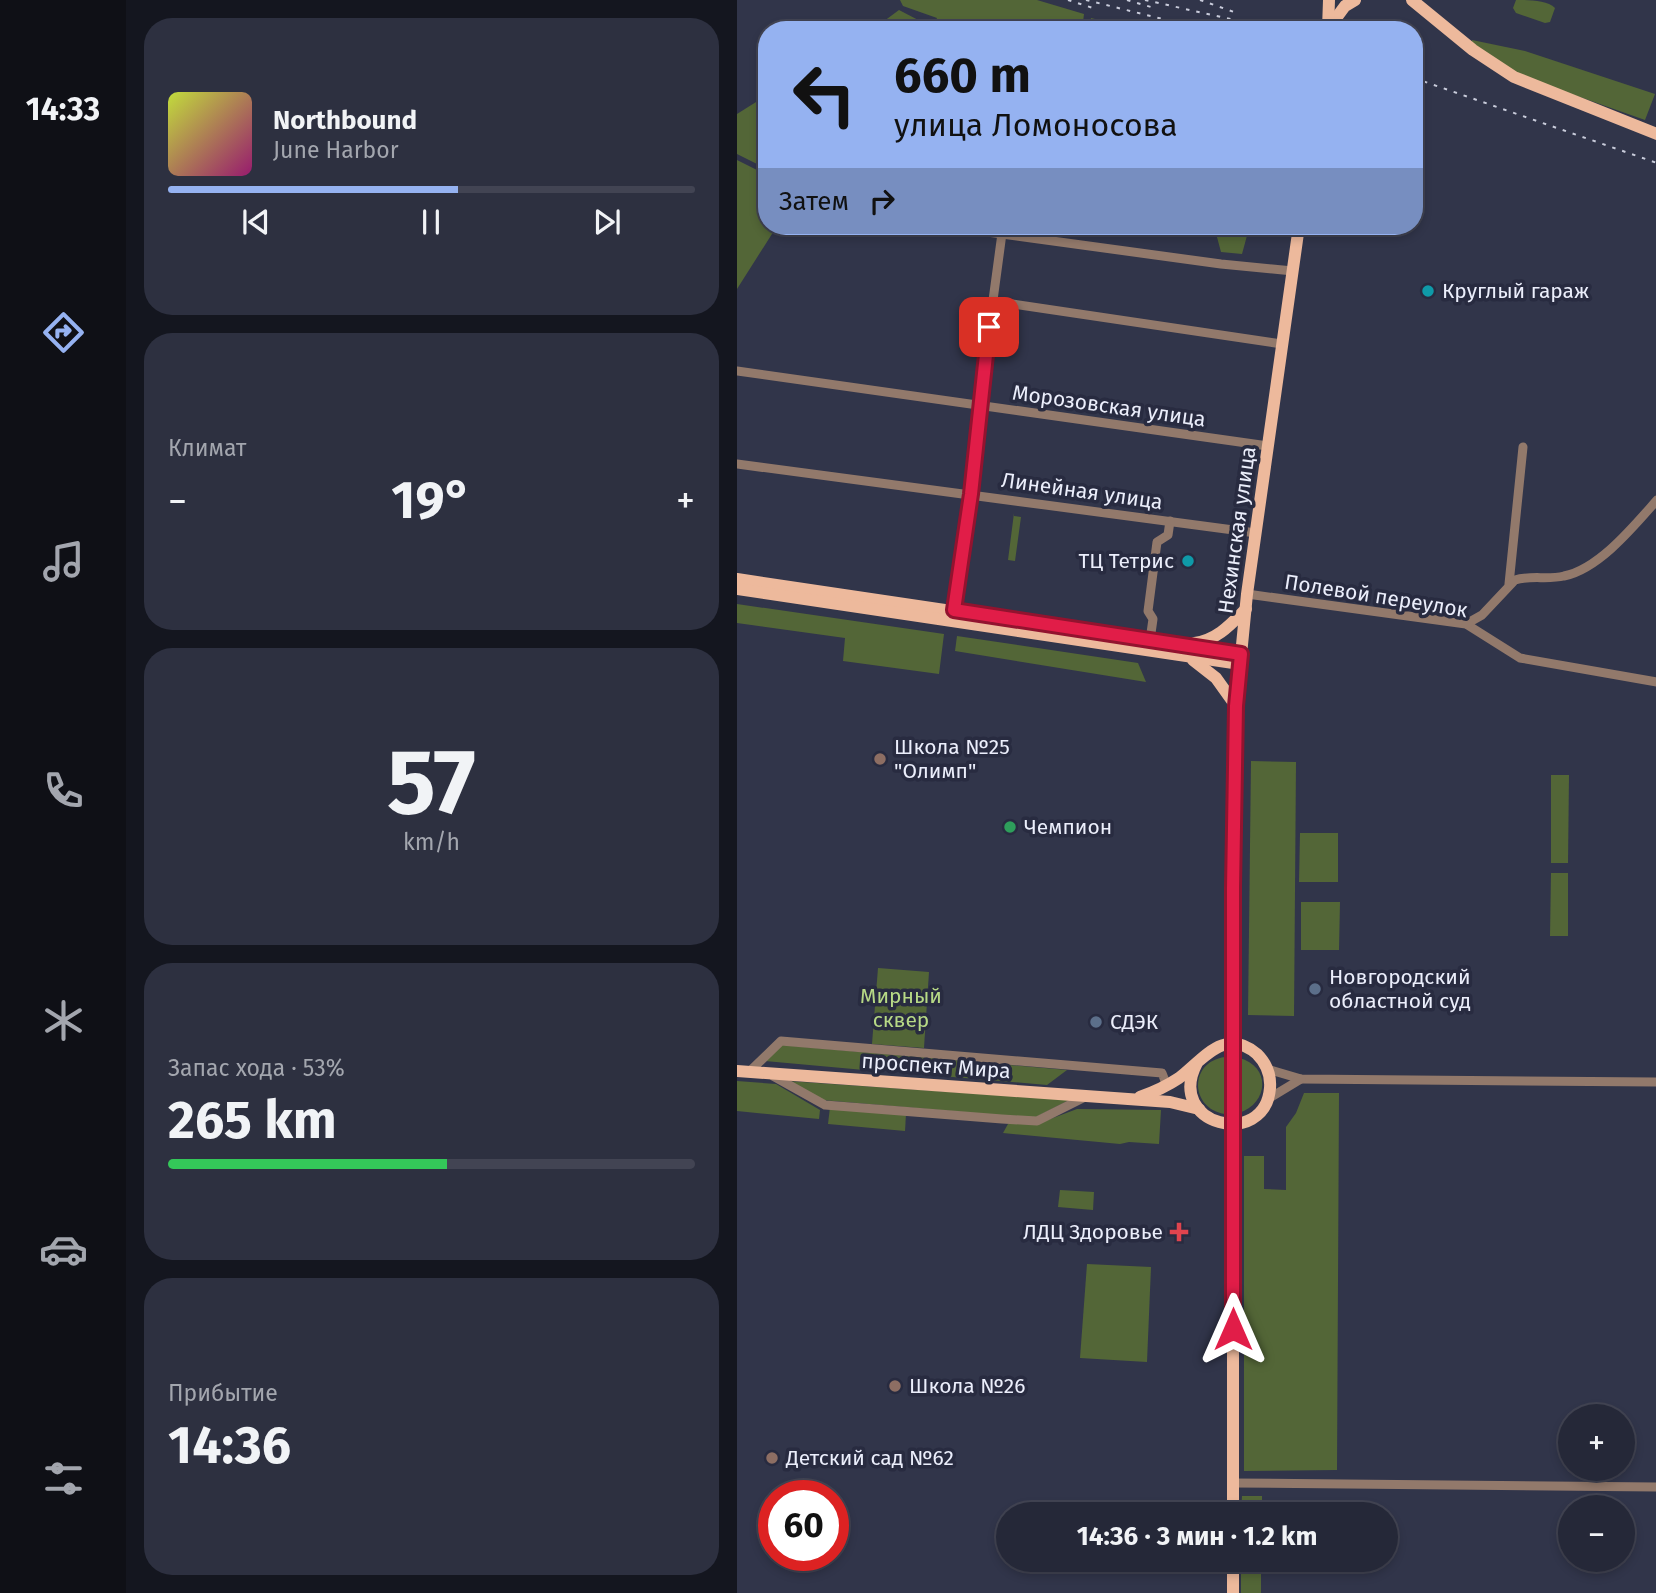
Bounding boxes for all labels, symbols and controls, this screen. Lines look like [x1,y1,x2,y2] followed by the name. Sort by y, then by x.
[894,46,1031,105] text: 660 m
[779,49,870,140] icon: left
[26,90,100,128] text: 14:33
[273,105,417,136] text: Northbound
[894,106,1178,144] text: улица Ломоносова
[273,136,399,164] text: June Harbor
[863,182,901,220] icon: right
[779,186,849,217] text: Затем
[237,203,275,241] icon: previous
[412,203,450,241] icon: pause
[588,203,626,241] icon: next
[1442,278,1589,304] place label: Круглый гараж
[1420,283,1436,299] marker: Круглый гараж
[959,297,1019,357] pin
[39,308,88,357] icon: directions
[970,308,1008,346] icon: arrive
[1011,380,1207,432] street label: Морозовская улица
[168,434,246,462] text: Климат
[1212,445,1262,615] street label: Нехинская улица
[1000,467,1164,515] street label: Линейная улица
[391,469,472,532] text: 19°
[168,478,187,524] text: −
[676,478,695,524] text: +
[39,537,88,586] icon: music
[1078,548,1174,574] place label: ТЦ Тетрис
[1180,553,1196,569] marker: ТЦ Тетрис
[1283,569,1469,623] street label: Полевой переулок
[387,728,476,837] text: 57
[894,734,1010,784] place label: Школа №25 "Олимп"
[872,751,888,767] marker: Школа №25 "Олимп"
[39,766,88,815] icon: phone
[1024,814,1112,840] place label: Чемпион
[1002,819,1018,835] marker: Чемпион
[403,828,460,856] text: km/h
[1329,964,1471,1014] place label: Новгородский областной суд
[1307,981,1323,997] marker: Новгородский областной суд
[860,983,942,1033] park label: Мирный сквер
[39,996,88,1045] icon: climate
[1110,1009,1159,1035] place label: СДЭК
[1088,1014,1104,1030] marker: СДЭК
[860,1048,1012,1084] street label: проспект Мира
[168,1054,345,1082] text: Запас хода · 53%
[168,1089,337,1152] text: 265 km
[1023,1219,1163,1245] place label: ЛДЦ Здоровье
[1169,1222,1189,1242] marker: ЛДЦ Здоровье
[39,1225,88,1274] icon: car
[1196,1292,1270,1366] position arrow
[909,1373,1025,1399] place label: Школа №26
[887,1378,903,1394] marker: Школа №26
[168,1379,278,1407] text: Прибытие
[1558,1404,1635,1572] map controls
[1558,1404,1635,1481] button: +
[168,1414,291,1477] text: 14:36
[785,1445,954,1471] place label: Детский сад №62
[764,1450,780,1466] marker: Детский сад №62
[39,1454,88,1503] icon: filters
[758,1480,849,1571] speed limit sign: 60
[1558,1495,1635,1572] button: −
[1077,1521,1317,1552] text: 14:36 · 3 мин · 1.2 km

